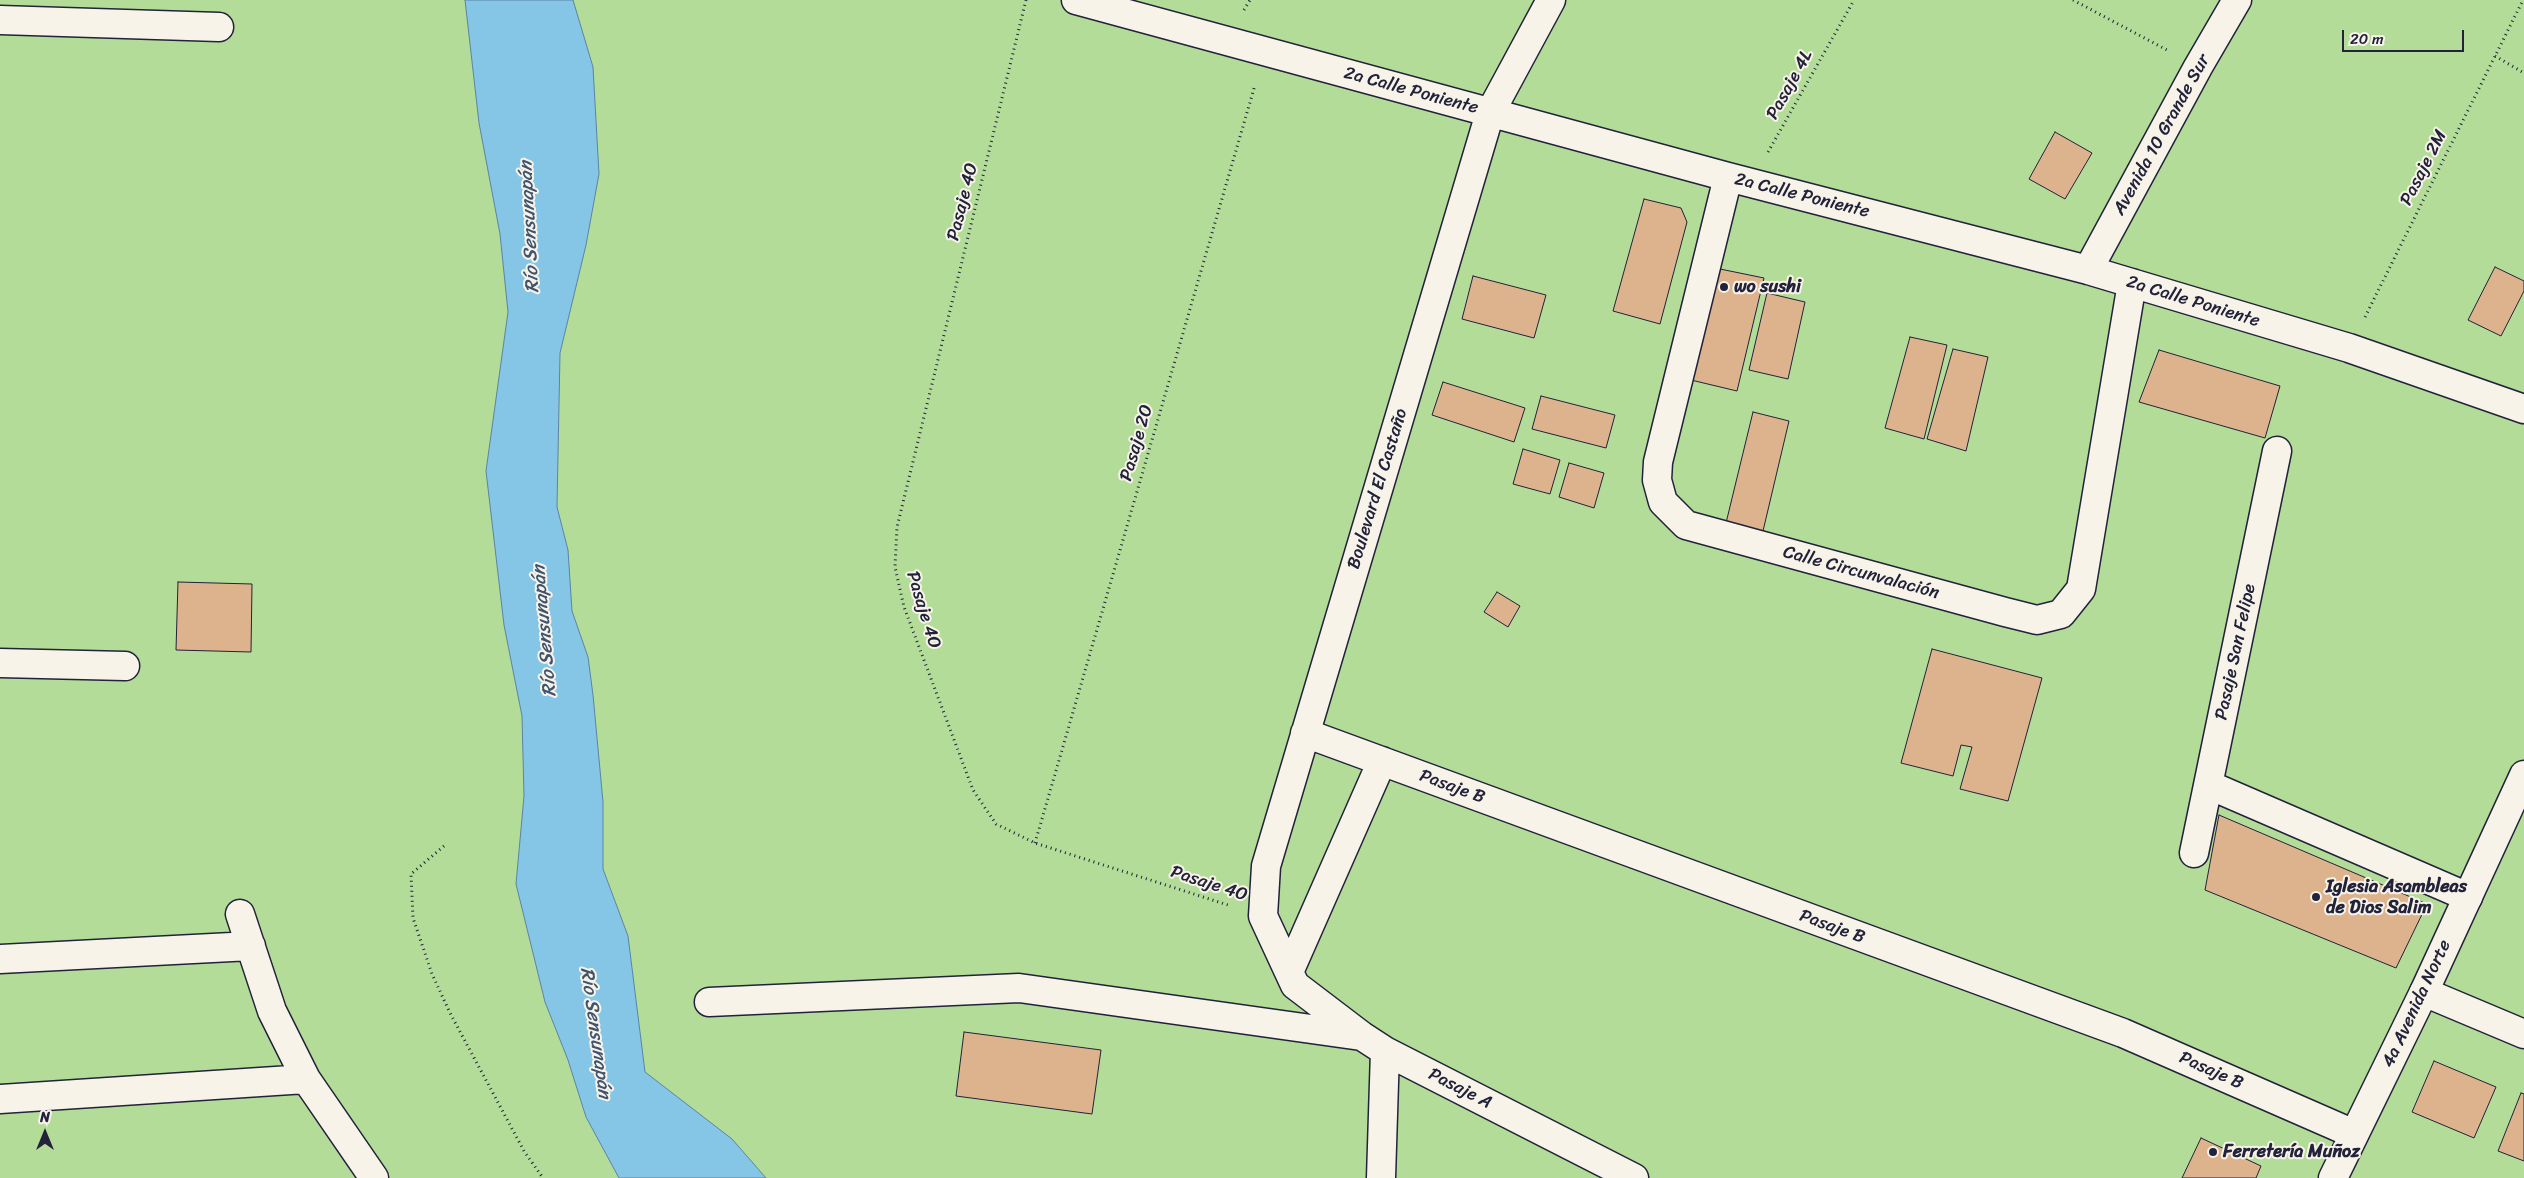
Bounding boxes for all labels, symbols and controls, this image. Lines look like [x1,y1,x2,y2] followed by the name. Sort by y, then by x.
[2344,20,2466,52] scale bar
[2350,26,2384,52] text: 20 m
[1762,47,1818,123] street label: Pasaje 4L
[2109,51,2215,219] street label: Avenida 10 Grande Sur
[1341,63,1481,119] street label: 2a Calle Poniente
[2396,127,2452,209] street label: Pasaje 2M
[515,161,545,293] water label: Río Sensunapán
[943,161,983,243] street label: Pasaje 4O
[1732,169,1872,223] street label: 2a Calle Poniente
[2124,271,2262,333] street label: 2a Calle Poniente
[1734,276,1801,298] place label: wo sushi
[1718,281,1730,293] marker: wo sushi
[1116,402,1158,484] street label: Pasaje 2O
[1343,406,1413,572] street label: Boulevard El Castaño
[1781,542,1941,604] street label: Calle Circunvalación
[528,564,562,698] water label: Río Sensunapán
[901,569,945,651] street label: Pasaje 4O
[2211,582,2261,722] street label: Pasaje San Felipe
[1416,765,1488,809] street label: Pasaje B
[1168,861,1250,907] street label: Pasaje 4O
[2326,876,2467,919] place label: Iglesia Asambleas de Dios Salim
[2310,891,2322,903] marker: Iglesia Asambleas de Dios Salim
[1796,905,1868,949] street label: Pasaje B
[2378,937,2456,1071] street label: 4a Avenida Norte
[575,966,615,1100] water label: Río Sensunapán
[2176,1047,2246,1095] street label: Pasaje B
[1425,1064,1495,1114] street label: Pasaje A
[40,1105,50,1130] text: N
[20,1108,70,1158] north arrow
[2223,1141,2360,1163] place label: Ferretería Muñoz
[2207,1146,2219,1158] marker: Ferretería Muñoz

